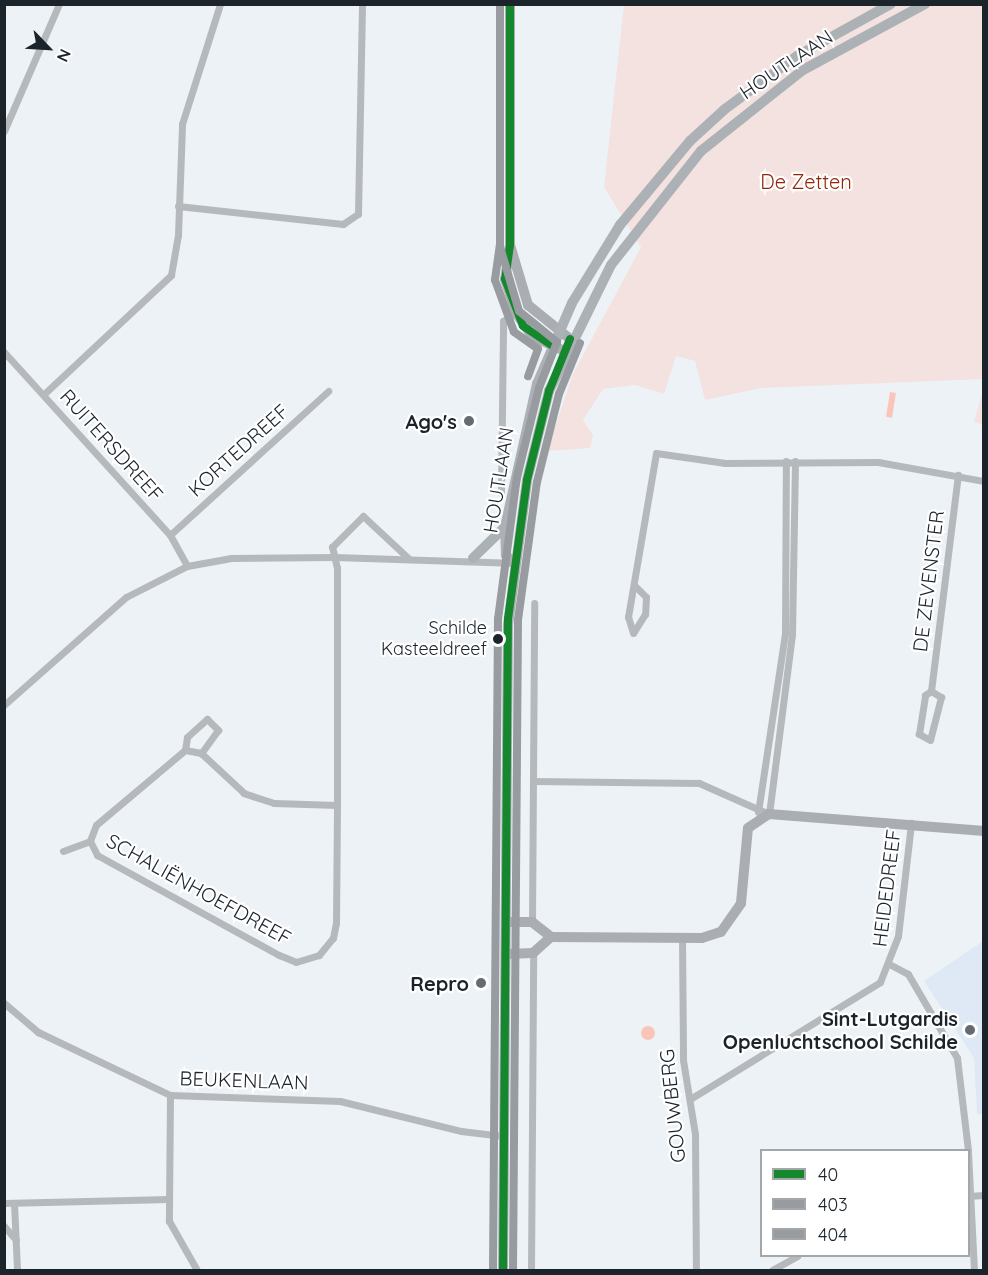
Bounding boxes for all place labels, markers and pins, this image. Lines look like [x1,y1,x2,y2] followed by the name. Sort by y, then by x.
[406,409,457,433] place label: Ago's
[462,414,476,428] marker: Ago's
[381,618,487,660] place label: Schilde Kasteeldreef
[492,633,504,645] marker: Schilde Kasteeldreef
[410,971,469,995] place label: Repro
[474,976,488,990] marker: Repro
[723,1006,958,1053] place label: Sint-Lutgardis Openluchtschool Schilde
[963,1023,977,1037] marker: Sint-Lutgardis Openluchtschool Schilde

